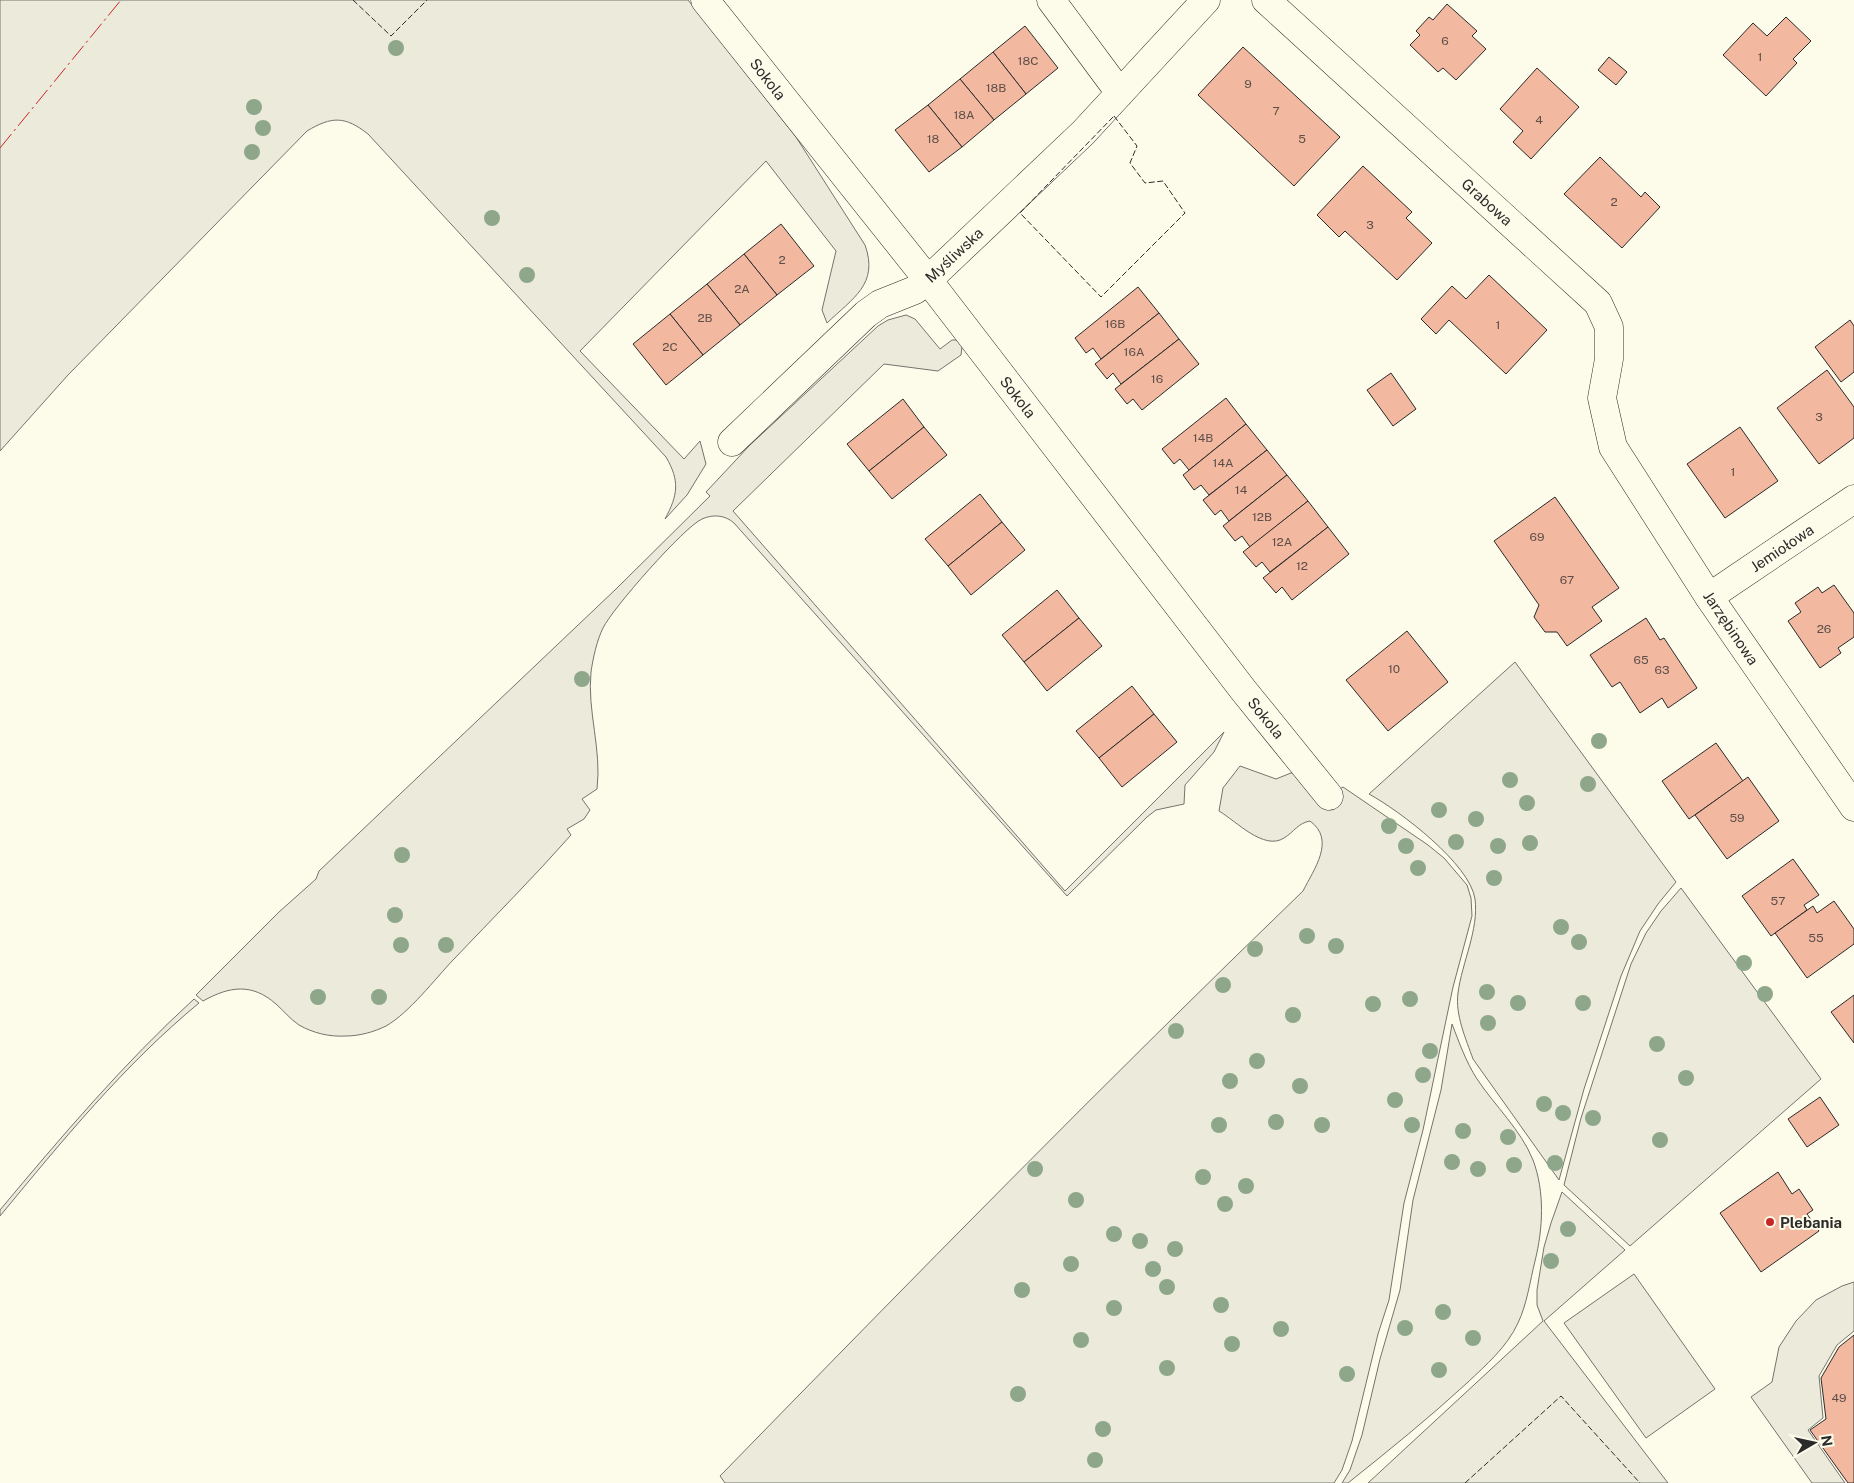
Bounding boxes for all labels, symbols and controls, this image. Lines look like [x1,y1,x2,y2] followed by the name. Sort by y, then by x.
[1441,34,1449,48] house number: 6
[1758,50,1762,64] house number: 1
[1018,54,1038,68] house number: 18C
[747,55,789,103] street label: Sokola
[1244,77,1252,91] house number: 9
[986,81,1006,95] house number: 18B
[1272,104,1280,118] house number: 7
[953,108,975,122] house number: 18A
[1535,113,1543,127] house number: 4
[927,132,940,146] house number: 18
[1298,132,1306,146] house number: 5
[1458,175,1516,229] street label: Grabowa
[1610,195,1618,209] house number: 2
[1366,218,1374,232] house number: 3
[922,224,986,286] street label: Myśliwska
[778,253,786,267] house number: 2
[734,282,750,296] house number: 2A
[697,311,713,325] house number: 2B
[1105,317,1125,331] house number: 16B
[1496,318,1500,332] house number: 1
[662,340,678,354] house number: 2C
[1124,345,1145,359] house number: 16A
[1151,372,1163,386] house number: 16
[997,373,1039,421] street label: Sokola
[1815,410,1823,424] house number: 3
[1193,431,1213,445] house number: 14B
[1213,456,1234,470] house number: 14A
[1731,465,1735,479] house number: 1
[1235,483,1248,497] house number: 14
[1252,510,1272,524] house number: 12B
[1747,521,1817,575] street label: Jemiołowa
[1530,530,1544,544] house number: 69
[1272,535,1293,549] house number: 12A
[1296,559,1308,573] house number: 12
[1560,573,1574,587] house number: 67
[1700,588,1762,668] street label: Jarzębinowa
[1817,622,1831,636] house number: 26
[1633,653,1649,667] house number: 65
[1388,662,1400,676] house number: 10
[1655,663,1669,677] house number: 63
[1244,694,1288,742] street label: Sokola
[1729,811,1745,825] house number: 59
[1771,894,1785,908] house number: 57
[1808,931,1824,945] house number: 55
[1780,1214,1842,1231] place label: Plebania
[1764,1216,1776,1228] marker: Plebania
[1831,1391,1847,1405] house number: 49
[1789,1418,1839,1468] north arrow
[1818,1434,1836,1448] text: N

